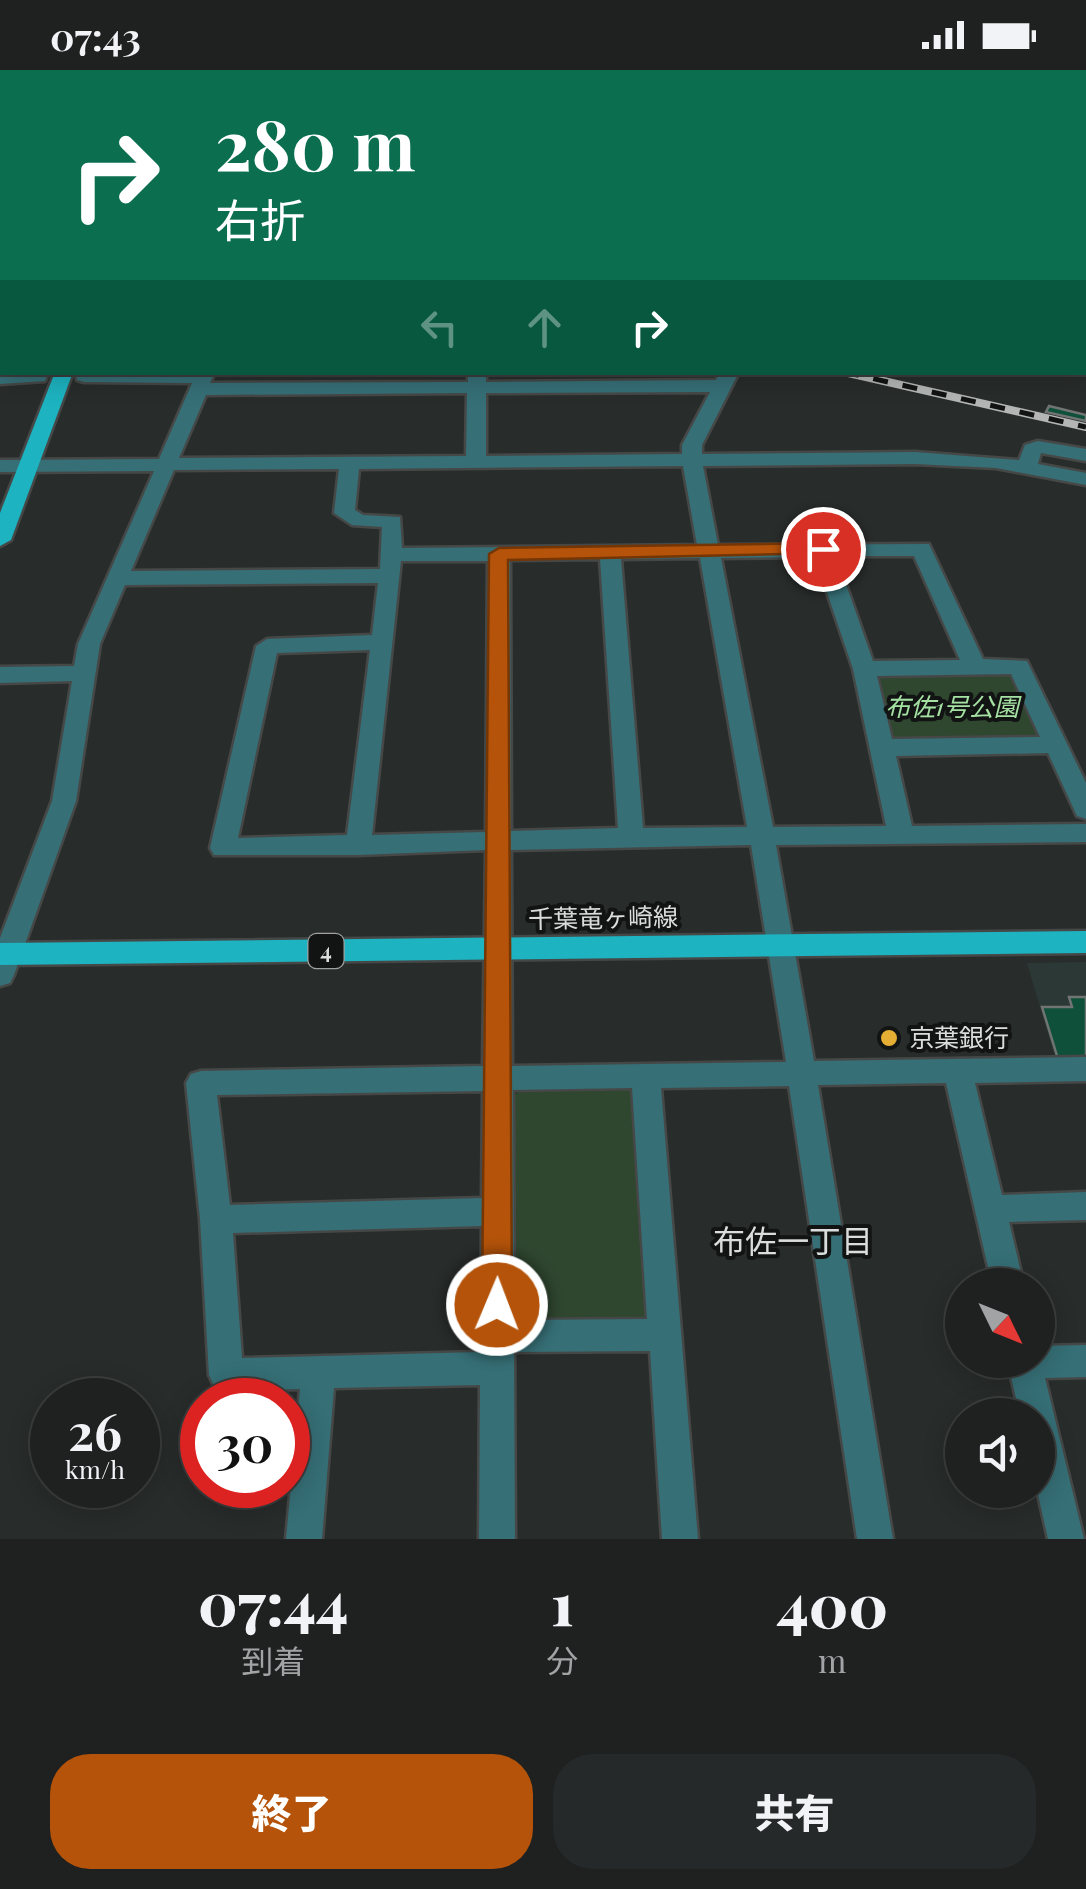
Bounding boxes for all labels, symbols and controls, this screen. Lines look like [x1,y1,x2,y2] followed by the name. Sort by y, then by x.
[50,10,141,61] text: 07:43
[215,95,416,189] text: 280 m
[50,110,180,240] icon: right
[215,188,305,248] text: 右折
[412,300,467,355] icon: left
[517,300,572,355] icon: ahead
[622,300,677,355] icon: right
[781,507,866,592] pin
[796,522,851,577] icon: arrive
[885,689,1022,722] park label: 布佐1号公園
[528,899,678,934] street label: 千葉竜ヶ崎線
[308,934,344,968] road number: 4
[909,1020,1009,1053] place label: 京葉銀行
[878,1027,900,1049] marker: 京葉銀行
[713,1218,873,1261] district label: 布佐一丁目
[445,1253,549,1357] position arrow
[945,1268,1055,1378] north arrow
[945,1268,1055,1508] map controls
[180,1378,310,1508] speed limit sign: 30
[68,1397,122,1464] text: 26
[945,1398,1055,1508] button: sound
[65,1452,125,1485] text: km/h
[198,1561,348,1641] text: 07:44
[551,1561,574,1641] text: 1
[776,1563,888,1643] text: 400
[241,1638,305,1681] text: 到着
[546,1638,578,1681] text: 分
[818,1638,846,1681] text: m
[50,1754,533,1869] button: 終了
[553,1754,1036,1869] button: 共有

